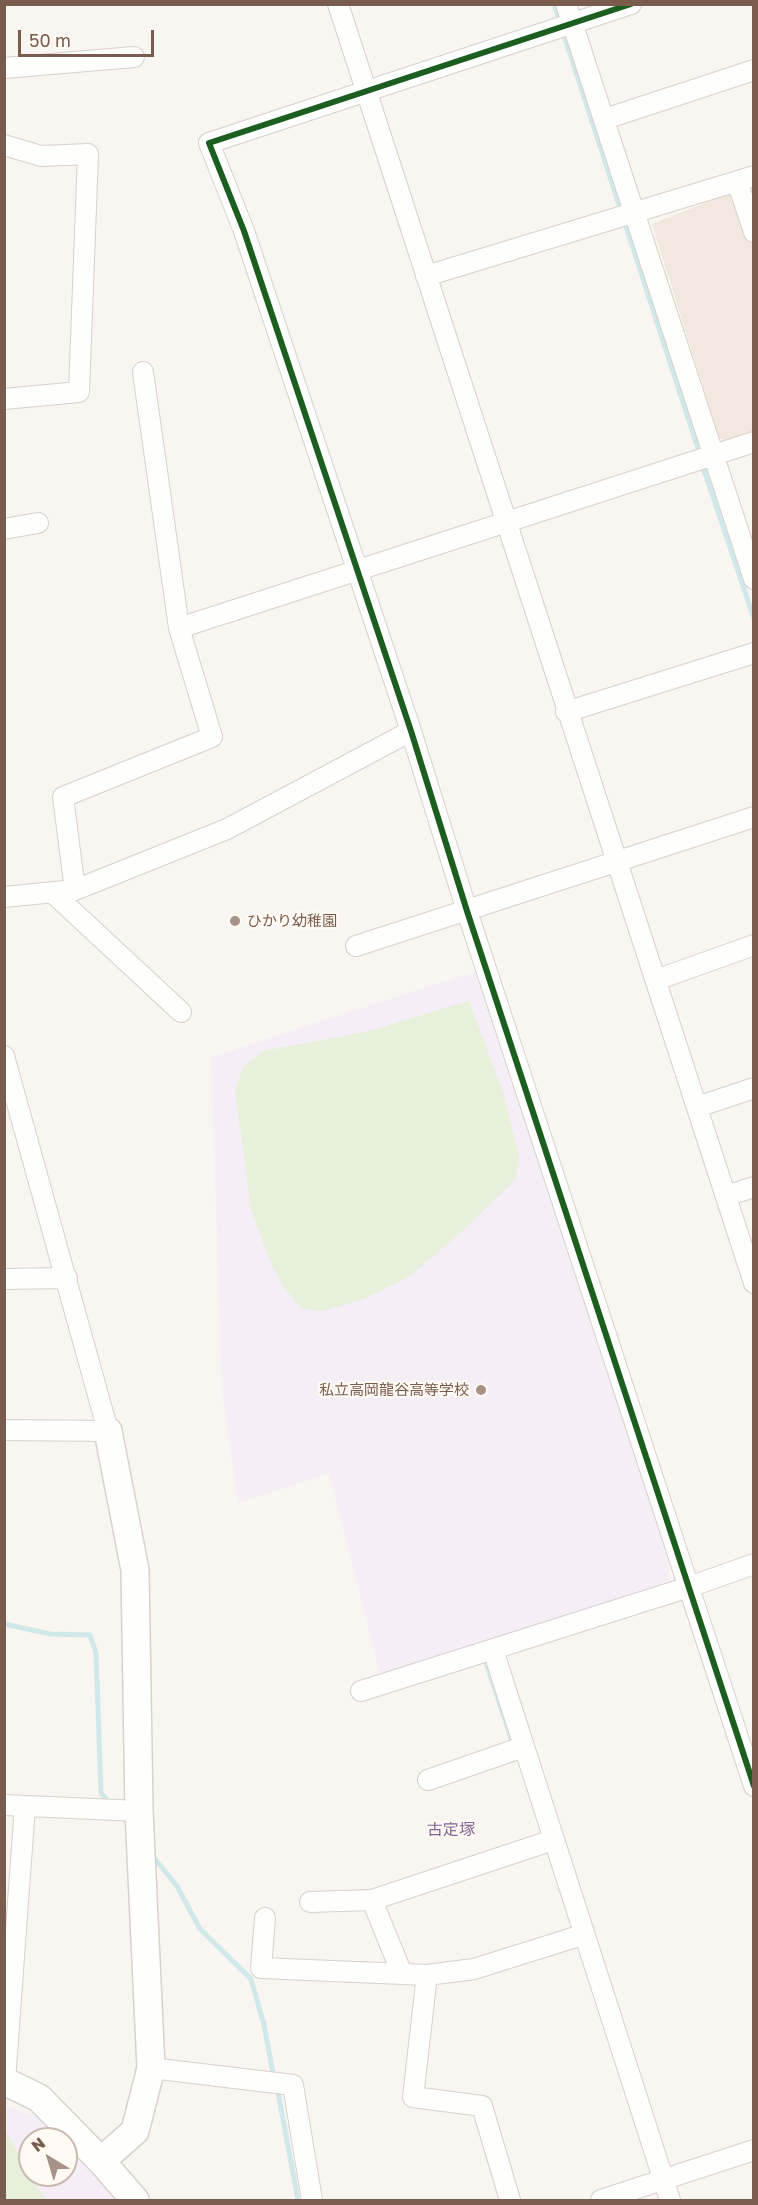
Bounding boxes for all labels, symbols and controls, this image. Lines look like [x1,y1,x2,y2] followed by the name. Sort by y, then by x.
[21,18,158,56] scale bar
[29,29,71,51] text: 50 m
[247,912,337,930] place label: ひかり幼稚園
[228,914,242,928] marker: ひかり幼稚園
[319,1381,469,1399] place label: 私立高岡龍谷高等学校
[474,1383,488,1397] marker: 私立高岡龍谷高等学校
[427,1820,475,1840] district label: 古定塚
[18,2127,78,2187] north arrow
[27,2133,49,2156] text: N

